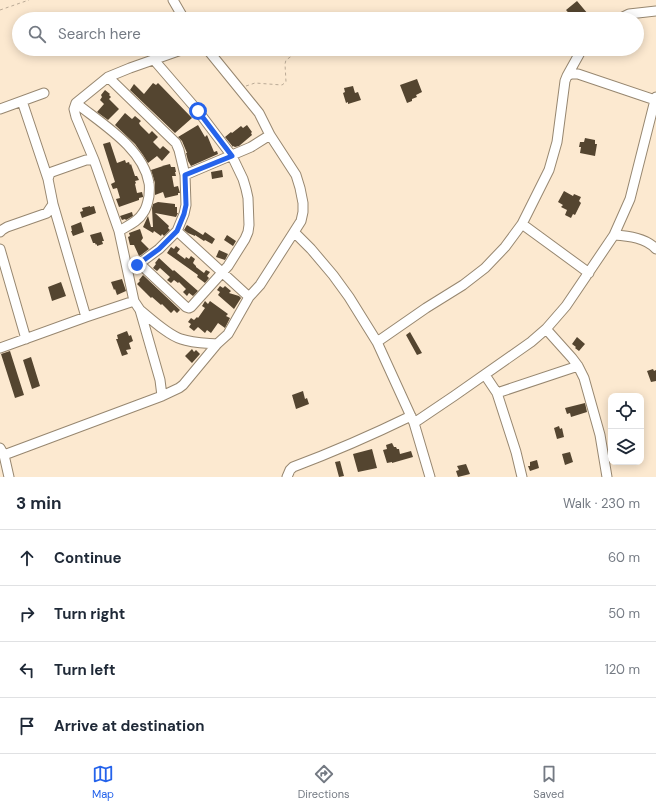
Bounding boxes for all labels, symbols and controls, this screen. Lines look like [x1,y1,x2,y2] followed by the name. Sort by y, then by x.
[12,12,644,56] search box
[26,23,48,45] icon: search
[58,24,141,44] text: Search here
[189,102,207,120] route start
[128,256,146,274] route end
[608,393,644,465] map controls
[608,393,644,429] button: locate
[608,429,644,465] button: layers
[16,492,61,514] text: 3 min
[563,495,640,512] text: Walk · 230 m
[16,547,38,569] icon: ahead
[54,548,122,568] text: Continue
[608,549,640,566] text: 60 m
[16,603,38,625] icon: right
[54,604,125,624] text: Turn right
[608,605,640,622] text: 50 m
[16,659,38,681] icon: left
[54,660,115,680] text: Turn left
[605,661,640,678] text: 120 m
[16,715,38,737] icon: arrive
[54,716,205,736] text: Arrive at destination
[92,763,114,801] tab: Map
[298,763,350,801] tab: Directions
[533,763,564,801] tab: Saved

